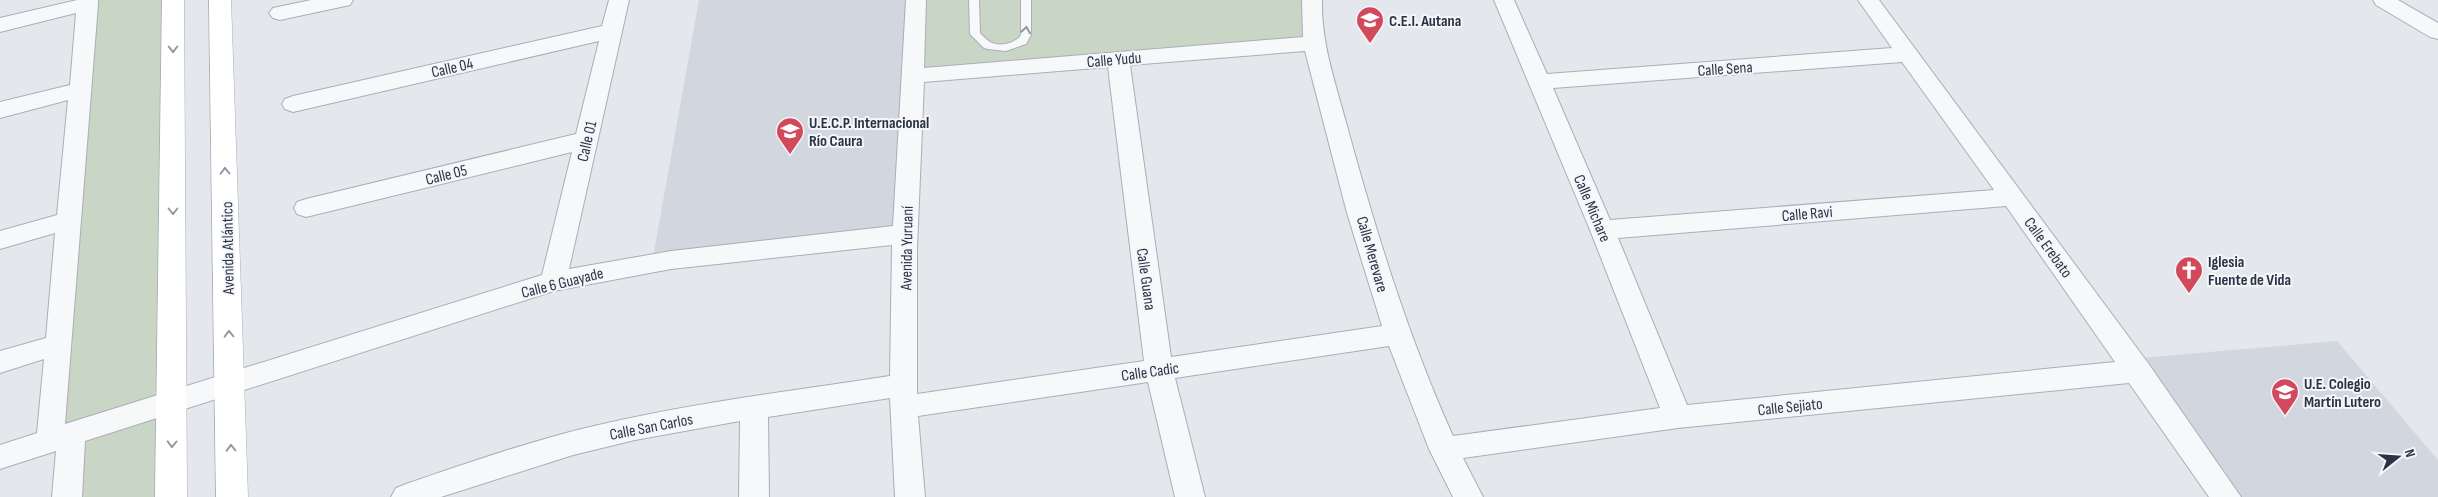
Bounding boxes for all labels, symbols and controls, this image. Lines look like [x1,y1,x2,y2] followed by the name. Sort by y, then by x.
[1355,5,1385,44] school or university icon: C.E.I. Autana
[1389,12,1461,31] place label: C.E.I. Autana
[1020,26,1030,35] one-way arrow
[168,45,178,53] one-way arrow
[1086,49,1142,72] street label: Calle Yudu
[430,54,475,82] street label: Calle 04
[1697,58,1753,81] street label: Calle Sena
[809,114,929,151] place label: U.E.C.P. Internacional Río Caura
[775,116,805,155] school or university icon: U.E.C.P. Internacional Río Caura
[574,119,601,164] street label: Calle 01
[424,161,469,190] street label: Calle 05
[220,167,230,175] one-way arrow
[1569,172,1614,245] street label: Calle Michare
[218,201,239,296] street label: Avenida Atlántico
[1781,203,1833,226] street label: Calle Ravi
[897,206,918,291] street label: Avenida Yuruaní
[168,208,178,215] one-way arrow
[1352,214,1391,295] street label: Calle Merevare
[2019,214,2076,282] street label: Calle Erebato
[1132,247,1159,311] street label: Calle Guana
[2208,253,2291,290] place label: Iglesia Fuente de Vida
[2174,255,2204,294] church icon: Iglesia Fuente de Vida
[519,264,605,303] street label: Calle 6 Guayade
[224,329,234,337] one-way arrow
[1120,359,1180,386] street label: Calle Cadic
[2304,375,2381,412] place label: U.E. Colegio Martín Lutero
[2270,377,2300,416] school or university icon: U.E. Colegio Martín Lutero
[1757,395,1824,420] street label: Calle Sejiato
[608,410,695,445] street label: Calle San Carlos
[2373,432,2423,482] north arrow
[167,440,177,448] one-way arrow
[226,444,237,452] one-way arrow
[2401,447,2419,459] text: N

